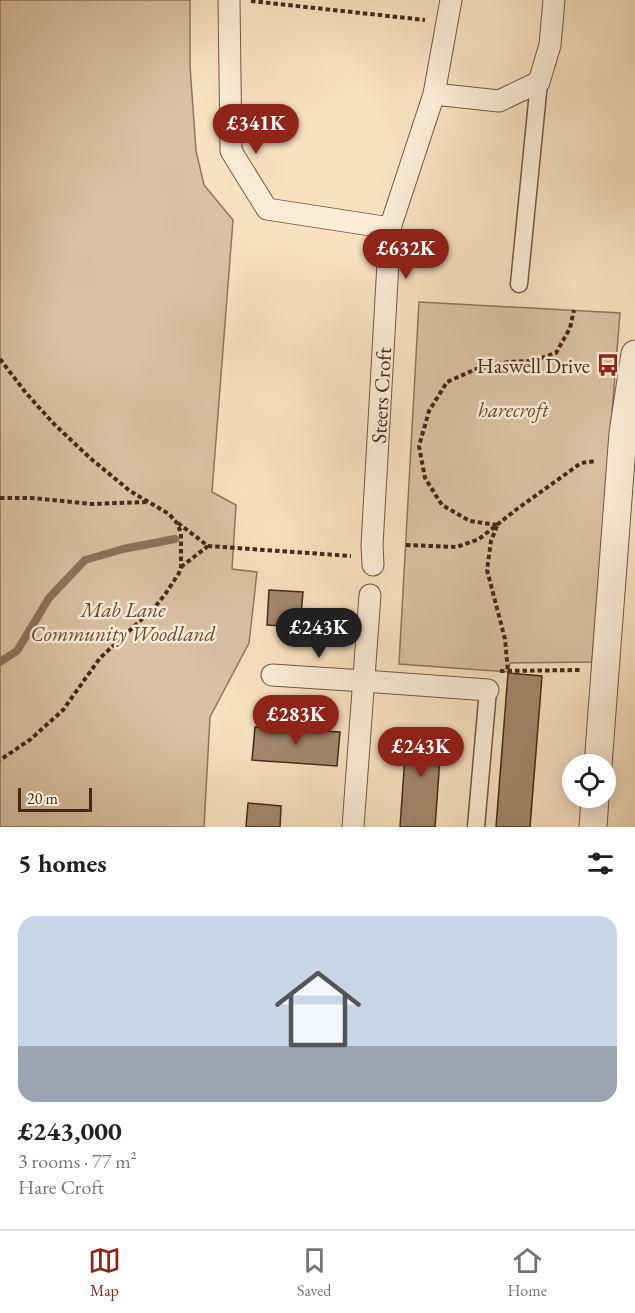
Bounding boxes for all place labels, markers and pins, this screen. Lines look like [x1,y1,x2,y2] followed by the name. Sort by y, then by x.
[214,104,298,155] pin: £341K
[364,229,448,280] pin: £632K
[477,352,590,379] place label: Haswell Drive
[595,352,621,378] bus stop icon: Haswell Drive
[277,608,361,659] pin: £243K
[254,695,338,746] pin: £283K
[379,727,463,778] pin: £243K

